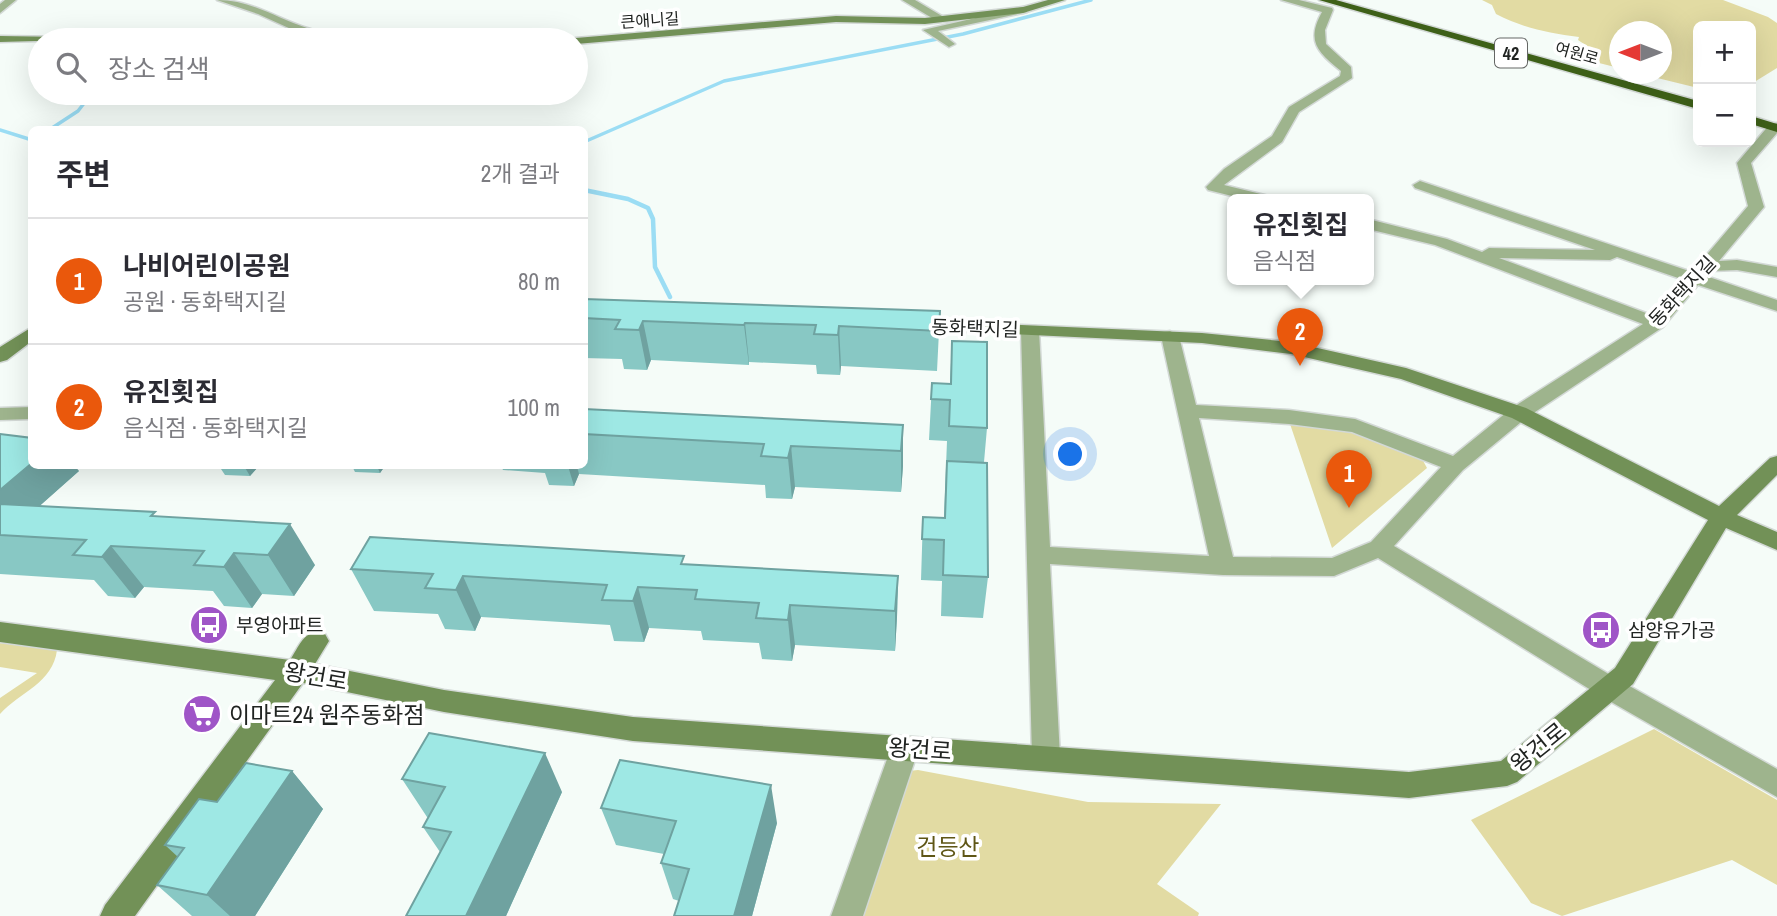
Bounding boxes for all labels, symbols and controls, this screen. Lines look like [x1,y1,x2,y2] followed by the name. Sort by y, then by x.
[620,7,680,33] street label: 큰애니길
[1609,21,1672,84] north arrow
[1693,21,1756,147] map controls
[1693,21,1756,84] button: +
[28,28,588,105] search box
[1553,36,1602,70] street label: 여원로
[1495,38,1527,68] road number: 42
[52,48,90,86] icon: search
[108,51,210,86] text: 장소 검색
[1693,84,1756,147] button: −
[56,154,111,194] text: 주변
[481,158,560,189] text: 2개 결과
[1227,194,1374,285] popup
[1253,207,1348,242] text: 유진횟집
[1253,245,1316,276] text: 음식점
[123,248,290,283] text: 나비어린이공원
[1643,250,1721,332] street label: 동화택지길
[74,266,84,297] text: 1
[518,266,560,297] text: 80 m
[123,286,287,317] text: 공원 · 동화택지길
[1277,308,1323,366] pin: 2
[931,313,1019,343] street label: 동화택지길
[123,374,219,409] text: 유진횟집
[74,392,84,423] text: 2
[508,392,560,423] text: 100 m
[123,412,308,443] text: 음식점 · 동화택지길
[1053,437,1087,471] your location
[1326,450,1372,508] pin: 1
[188,604,230,646] bus stop icon: 부영아파트
[1580,609,1622,651] bus stop icon: 삼양유가공
[236,612,323,638] place label: 부영아파트
[1628,617,1715,643] place label: 삼양유가공
[282,655,350,697] street label: 왕건로
[181,693,223,735] supermarket icon: 이마트24 원주동화점
[229,699,425,730] place label: 이마트24 원주동화점
[1504,715,1572,779] street label: 왕건로
[887,731,953,767] street label: 왕건로
[916,831,980,862] park label: 건등산

